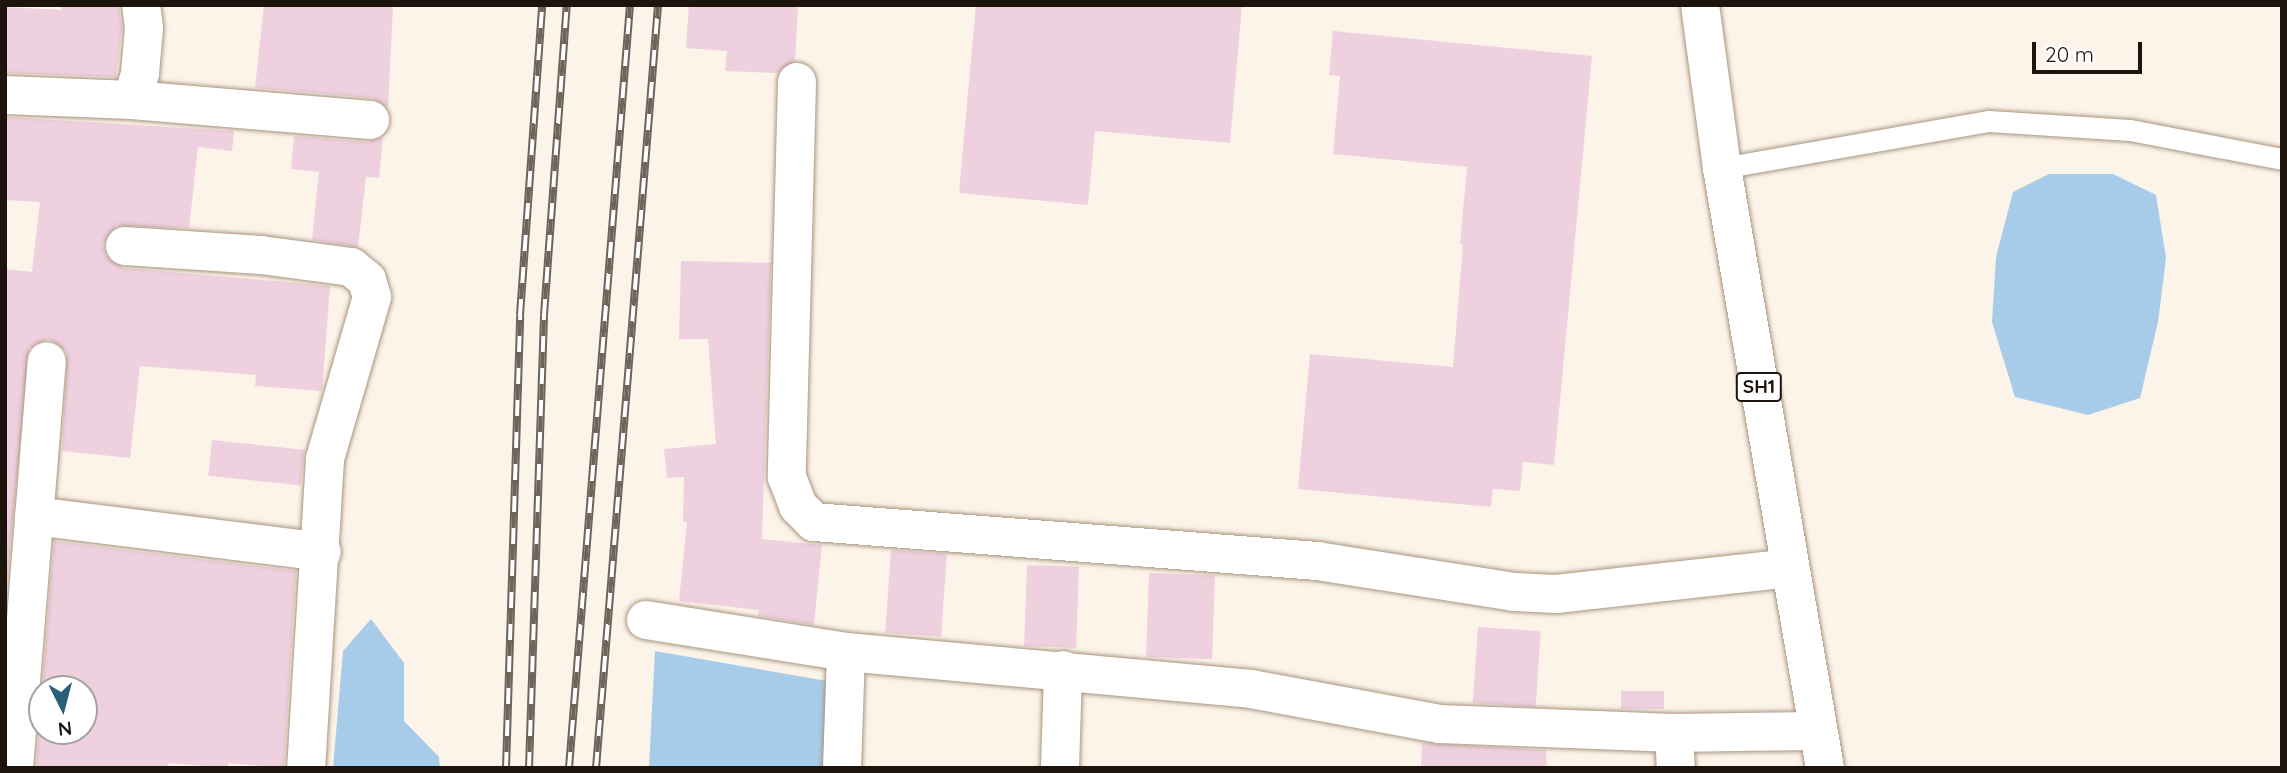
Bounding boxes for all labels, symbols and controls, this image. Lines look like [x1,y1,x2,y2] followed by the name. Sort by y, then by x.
[2035,28,2145,72] scale bar
[2045,41,2094,67] text: 20 m
[1734,372,1784,402] road number: SH1
[28,675,98,745] north arrow
[57,716,73,742] text: N

